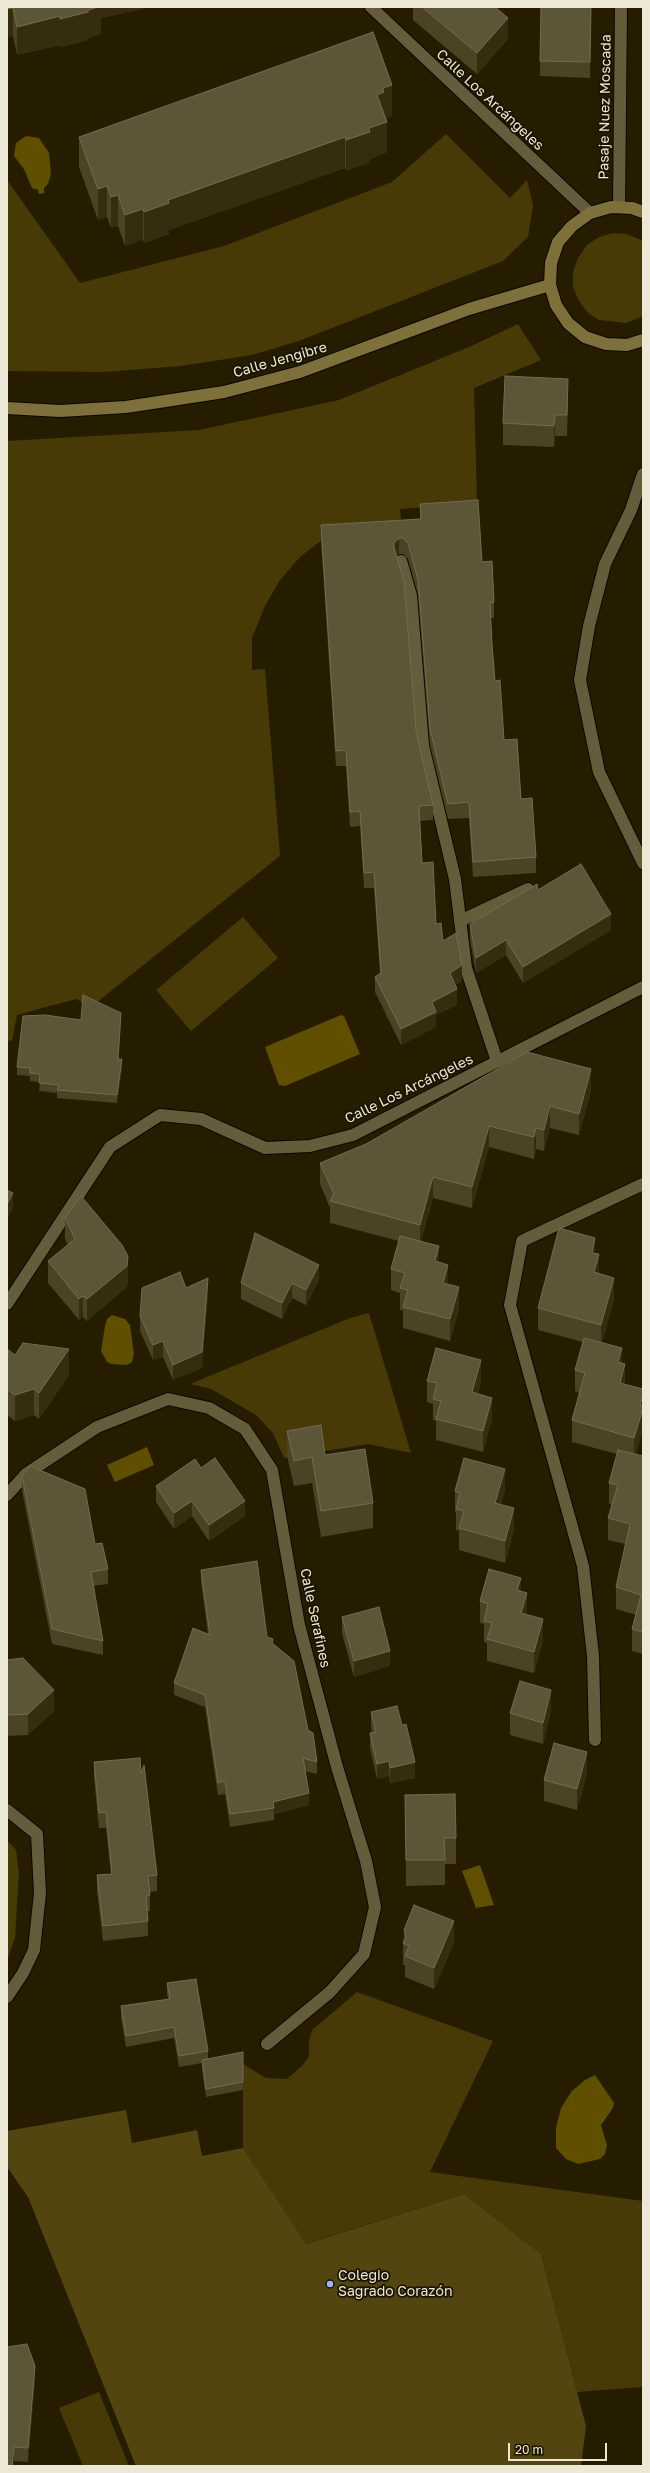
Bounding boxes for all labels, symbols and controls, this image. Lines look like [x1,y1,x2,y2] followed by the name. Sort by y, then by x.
[595,34,615,180] street label: Pasaje Nuez Moscada
[433,46,547,154] street label: Calle Los Arcángeles
[231,339,329,381] street label: Calle Jengibre
[342,1051,476,1127] street label: Calle Los Arcángeles
[296,1567,334,1669] street label: Calle Serafines
[338,2268,453,2300] place label: Colegio Sagrado Corazón
[325,2279,335,2289] marker: Colegio Sagrado Corazón
[510,2435,609,2461] scale bar
[515,2442,543,2457] text: 20 m

